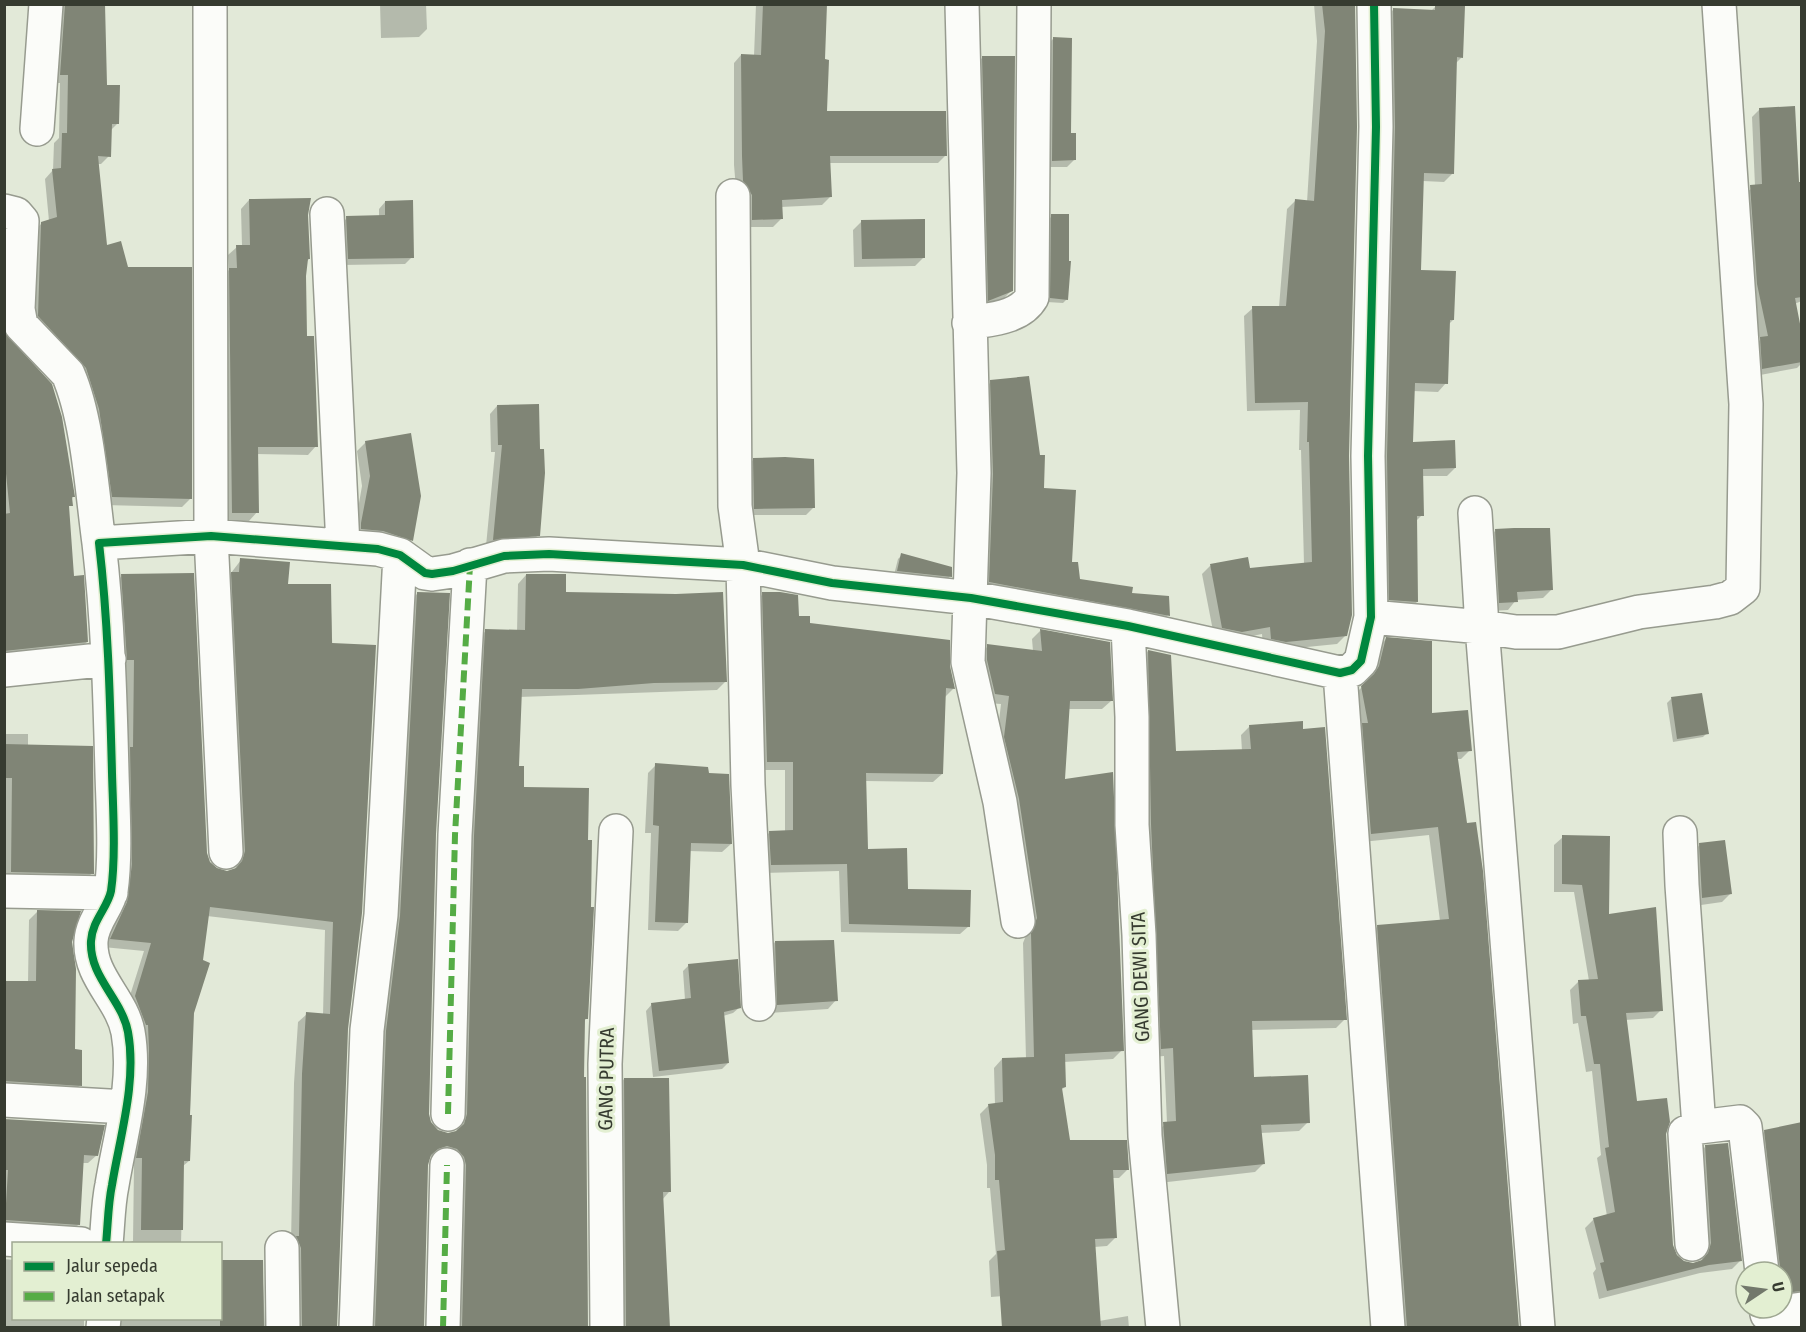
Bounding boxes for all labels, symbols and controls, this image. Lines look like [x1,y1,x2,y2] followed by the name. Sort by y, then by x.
[1126,911,1154,1042] street label: GANG DEWI SITA
[593,1027,619,1131] street label: GANG PUTRA
[12,1242,222,1320] legend
[66,1255,158,1277] text: Jalur sepeda
[1734,1260,1794,1320] north arrow
[1768,1280,1788,1293] text: U
[66,1285,165,1307] text: Jalan setapak

